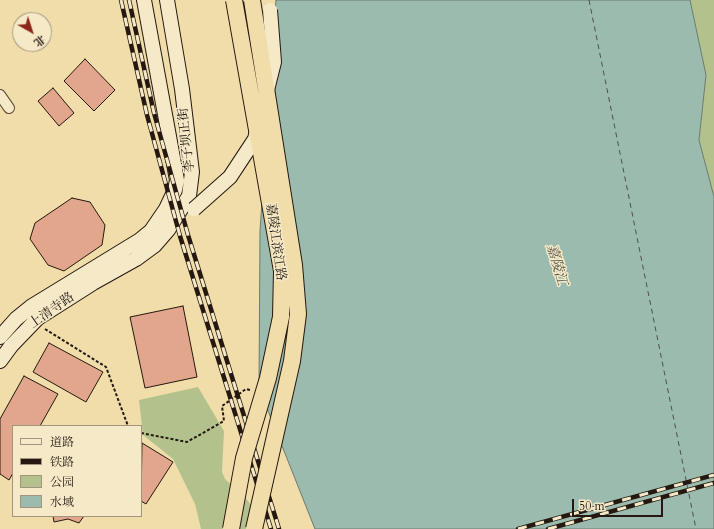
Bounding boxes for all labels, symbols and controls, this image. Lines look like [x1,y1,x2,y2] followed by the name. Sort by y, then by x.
[12,12,52,52] north arrow
[30,32,48,50] text: 北
[176,107,198,173] street label: 李子坝正街
[262,202,288,282] street label: 嘉陵江滨江路
[542,242,570,288] water label: 嘉陵江
[26,290,78,332] street label: 上清寺路
[12,425,142,517] legend
[50,434,74,450] text: 道路
[50,454,74,470] text: 铁路
[50,474,74,490] text: 公园
[574,491,665,517] scale bar
[50,494,74,510] text: 水域
[579,498,605,514] text: 50 m

